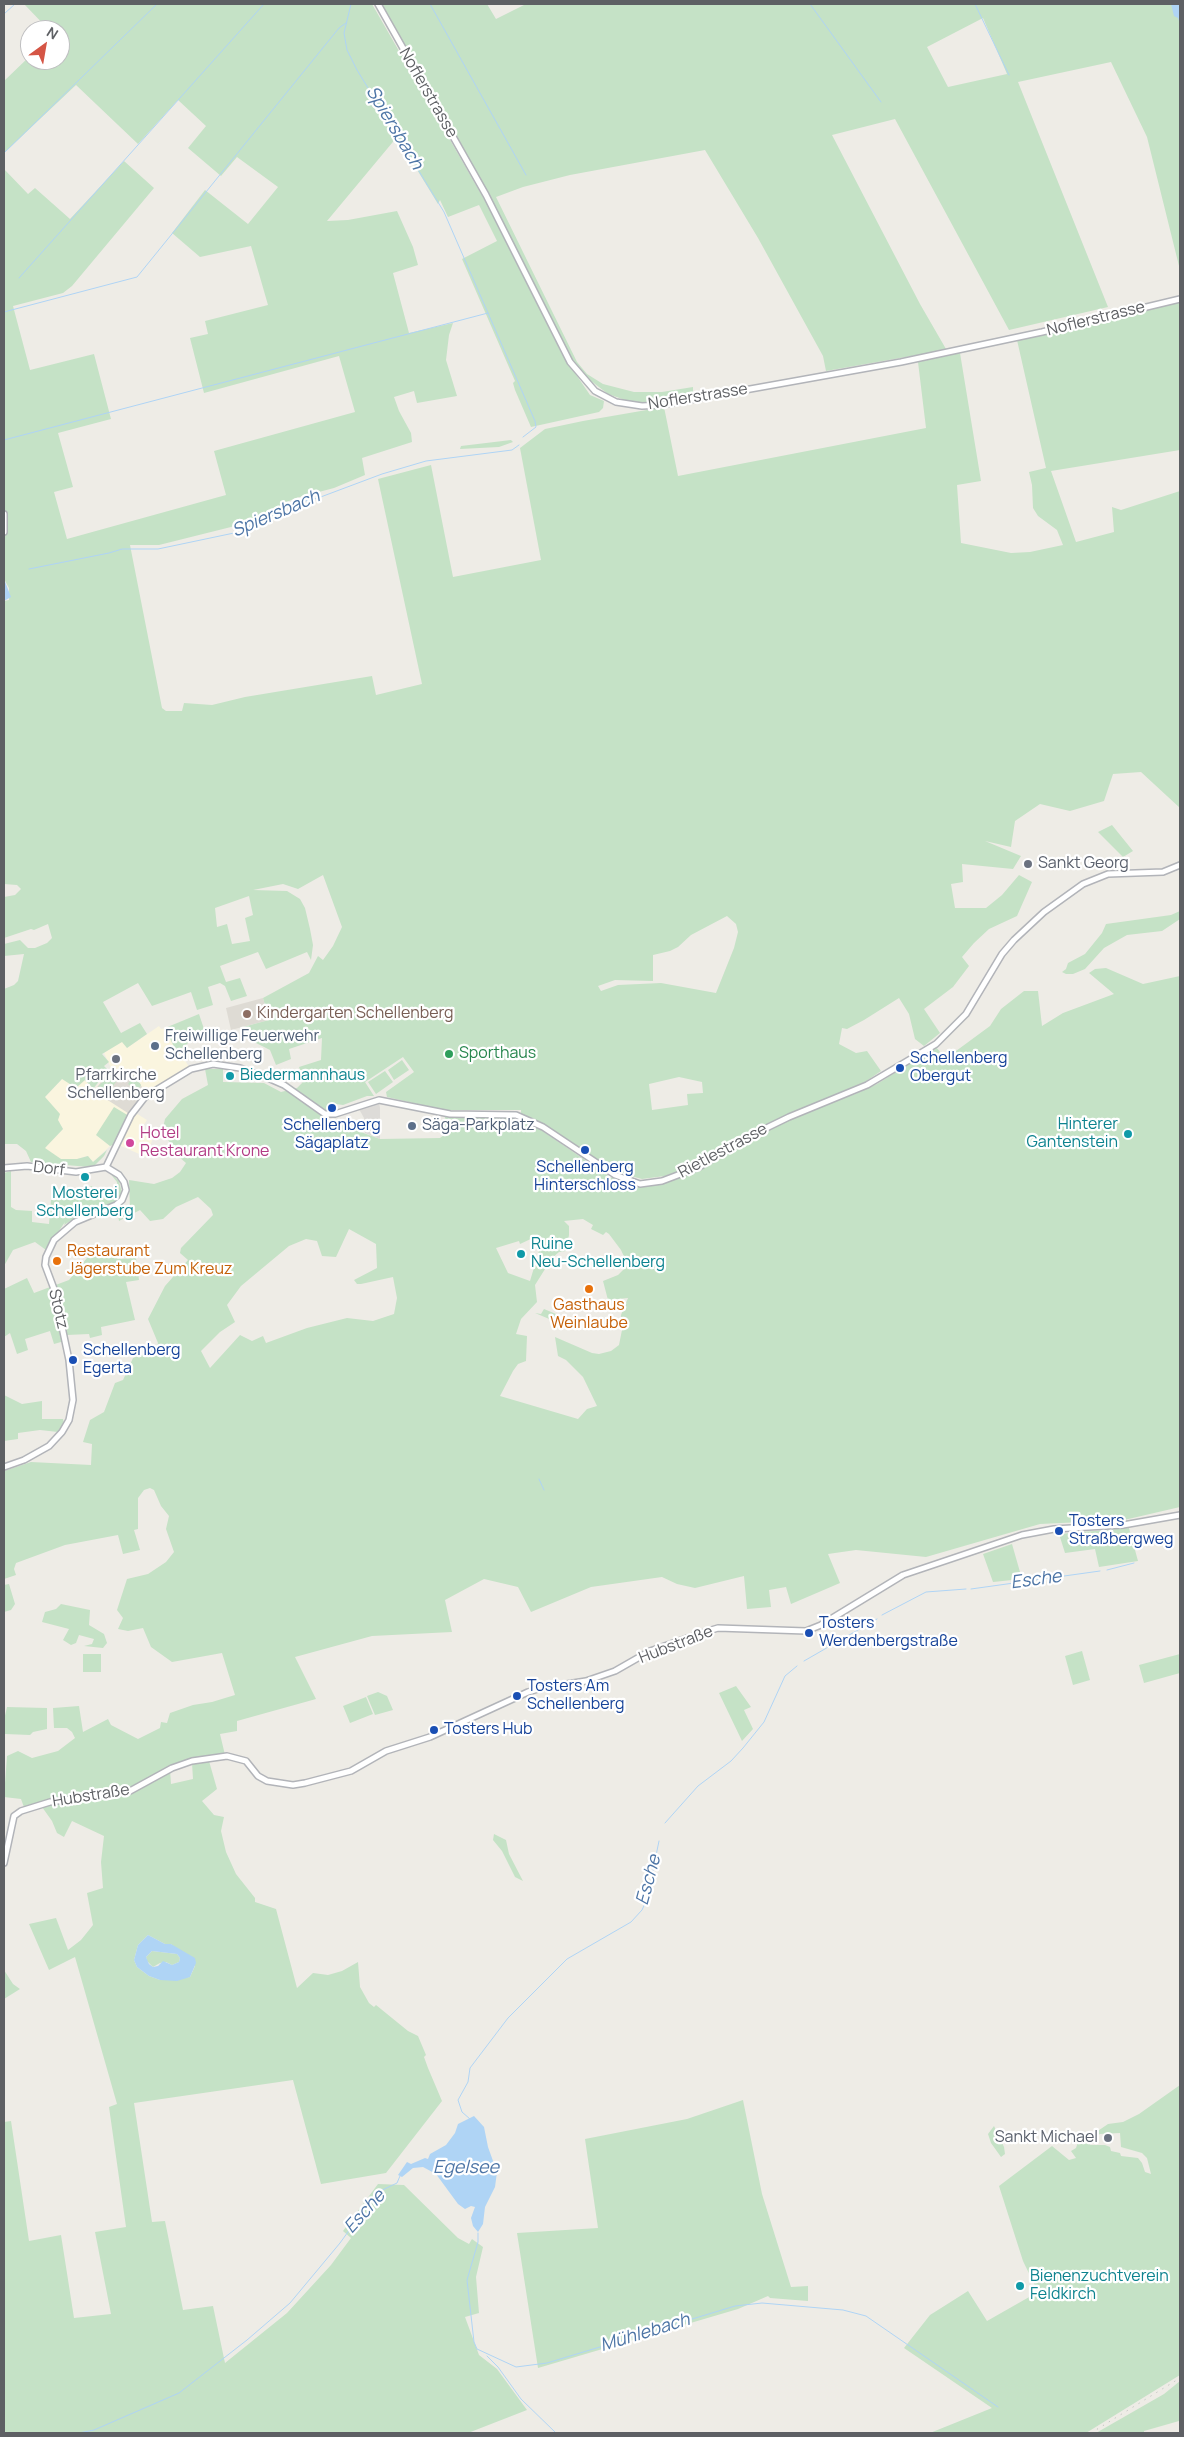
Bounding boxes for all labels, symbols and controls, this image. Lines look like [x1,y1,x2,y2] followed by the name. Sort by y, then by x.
[20,20,70,70] north arrow
[43,22,62,43] text: N
[395,45,461,141] street label: Noflerstrasse
[361,82,427,174] water label: Spiersbach
[1045,298,1147,340] street label: Noflerstrasse
[647,380,749,414] street label: Noflerstrasse
[229,486,323,542] water label: Spiersbach
[1038,854,1129,874] place label: Sankt Georg
[1022,858,1034,870] marker: Sankt Georg
[257,1004,453,1024] place label: Kindergarten Schellenberg
[241,1008,253,1020] marker: Kindergarten Schellenberg
[165,1027,319,1065] place label: Freiwillige Feuerwehr Schellenberg
[149,1040,161,1052] marker: Freiwillige Feuerwehr Schellenberg
[459,1044,536,1064] place label: Sporthaus
[443,1048,455,1060] marker: Sporthaus
[910,1049,1007,1087] place label: Schellenberg Obergut
[110,1053,122,1065] marker: Pfarrkirche Schellenberg
[894,1062,906,1074] marker: Schellenberg Obergut
[67,1066,165,1104] place label: Pfarrkirche Schellenberg
[240,1066,365,1086] place label: Biedermannhaus
[224,1070,236,1082] marker: Biedermannhaus
[326,1102,338,1114] marker: Schellenberg Sägaplatz
[1027,1115,1118,1153] place label: Hinterer Gantenstein
[283,1116,381,1154] place label: Schellenberg Sägaplatz
[422,1116,535,1136] place label: Säga-Parkplatz
[406,1120,418,1132] marker: Säga-Parkplatz
[675,1120,771,1182] street label: Rietlestrasse
[140,1124,269,1162] place label: Hotel Restaurant Krone
[1122,1128,1134,1140] marker: Hinterer Gantenstein
[124,1137,136,1149] marker: Hotel Restaurant Krone
[579,1144,591,1156] marker: Schellenberg Hinterschloss
[32,1158,66,1180] street label: Dorf
[534,1158,636,1196] place label: Schellenberg Hinterschloss
[79,1171,91,1183] marker: Mosterei Schellenberg
[36,1184,134,1222] place label: Mosterei Schellenberg
[531,1235,665,1273] place label: Ruine Neu-Schellenberg
[67,1242,232,1280] place label: Restaurant Jägerstube Zum Kreuz
[515,1248,527,1260] marker: Ruine Neu-Schellenberg
[51,1255,63,1267] marker: Restaurant Jägerstube Zum Kreuz
[583,1283,595,1295] marker: Gasthaus Weinlaube
[44,1287,72,1331] street label: Stotz
[550,1296,628,1334] place label: Gasthaus Weinlaube
[83,1341,180,1379] place label: Schellenberg Egerta
[67,1354,79,1366] marker: Schellenberg Egerta
[1069,1512,1173,1550] place label: Tosters Straßbergweg
[1053,1525,1065,1537] marker: Tosters Straßbergweg
[1009,1566,1063,1594] water label: Esche
[819,1614,958,1652] place label: Tosters Werdenbergstraße
[636,1622,716,1668] street label: Hubstraße
[803,1627,815,1639] marker: Tosters Werdenbergstraße
[527,1677,624,1715] place label: Tosters Am Schellenberg
[511,1690,523,1702] marker: Tosters Am Schellenberg
[444,1720,532,1740] place label: Tosters Hub
[428,1724,440,1736] marker: Tosters Hub
[51,1780,131,1812] street label: Hubstraße
[632,1853,666,1907] water label: Esche
[995,2128,1098,2148] place label: Sankt Michael
[1102,2132,1114,2144] marker: Sankt Michael
[433,2157,499,2179] water label: Egelsee
[340,2186,390,2238] water label: Esche
[1030,2267,1169,2305] place label: Bienenzuchtverein Feldkirch
[1014,2280,1026,2292] marker: Bienenzuchtverein Feldkirch
[598,2309,692,2357] water label: Mühlebach

